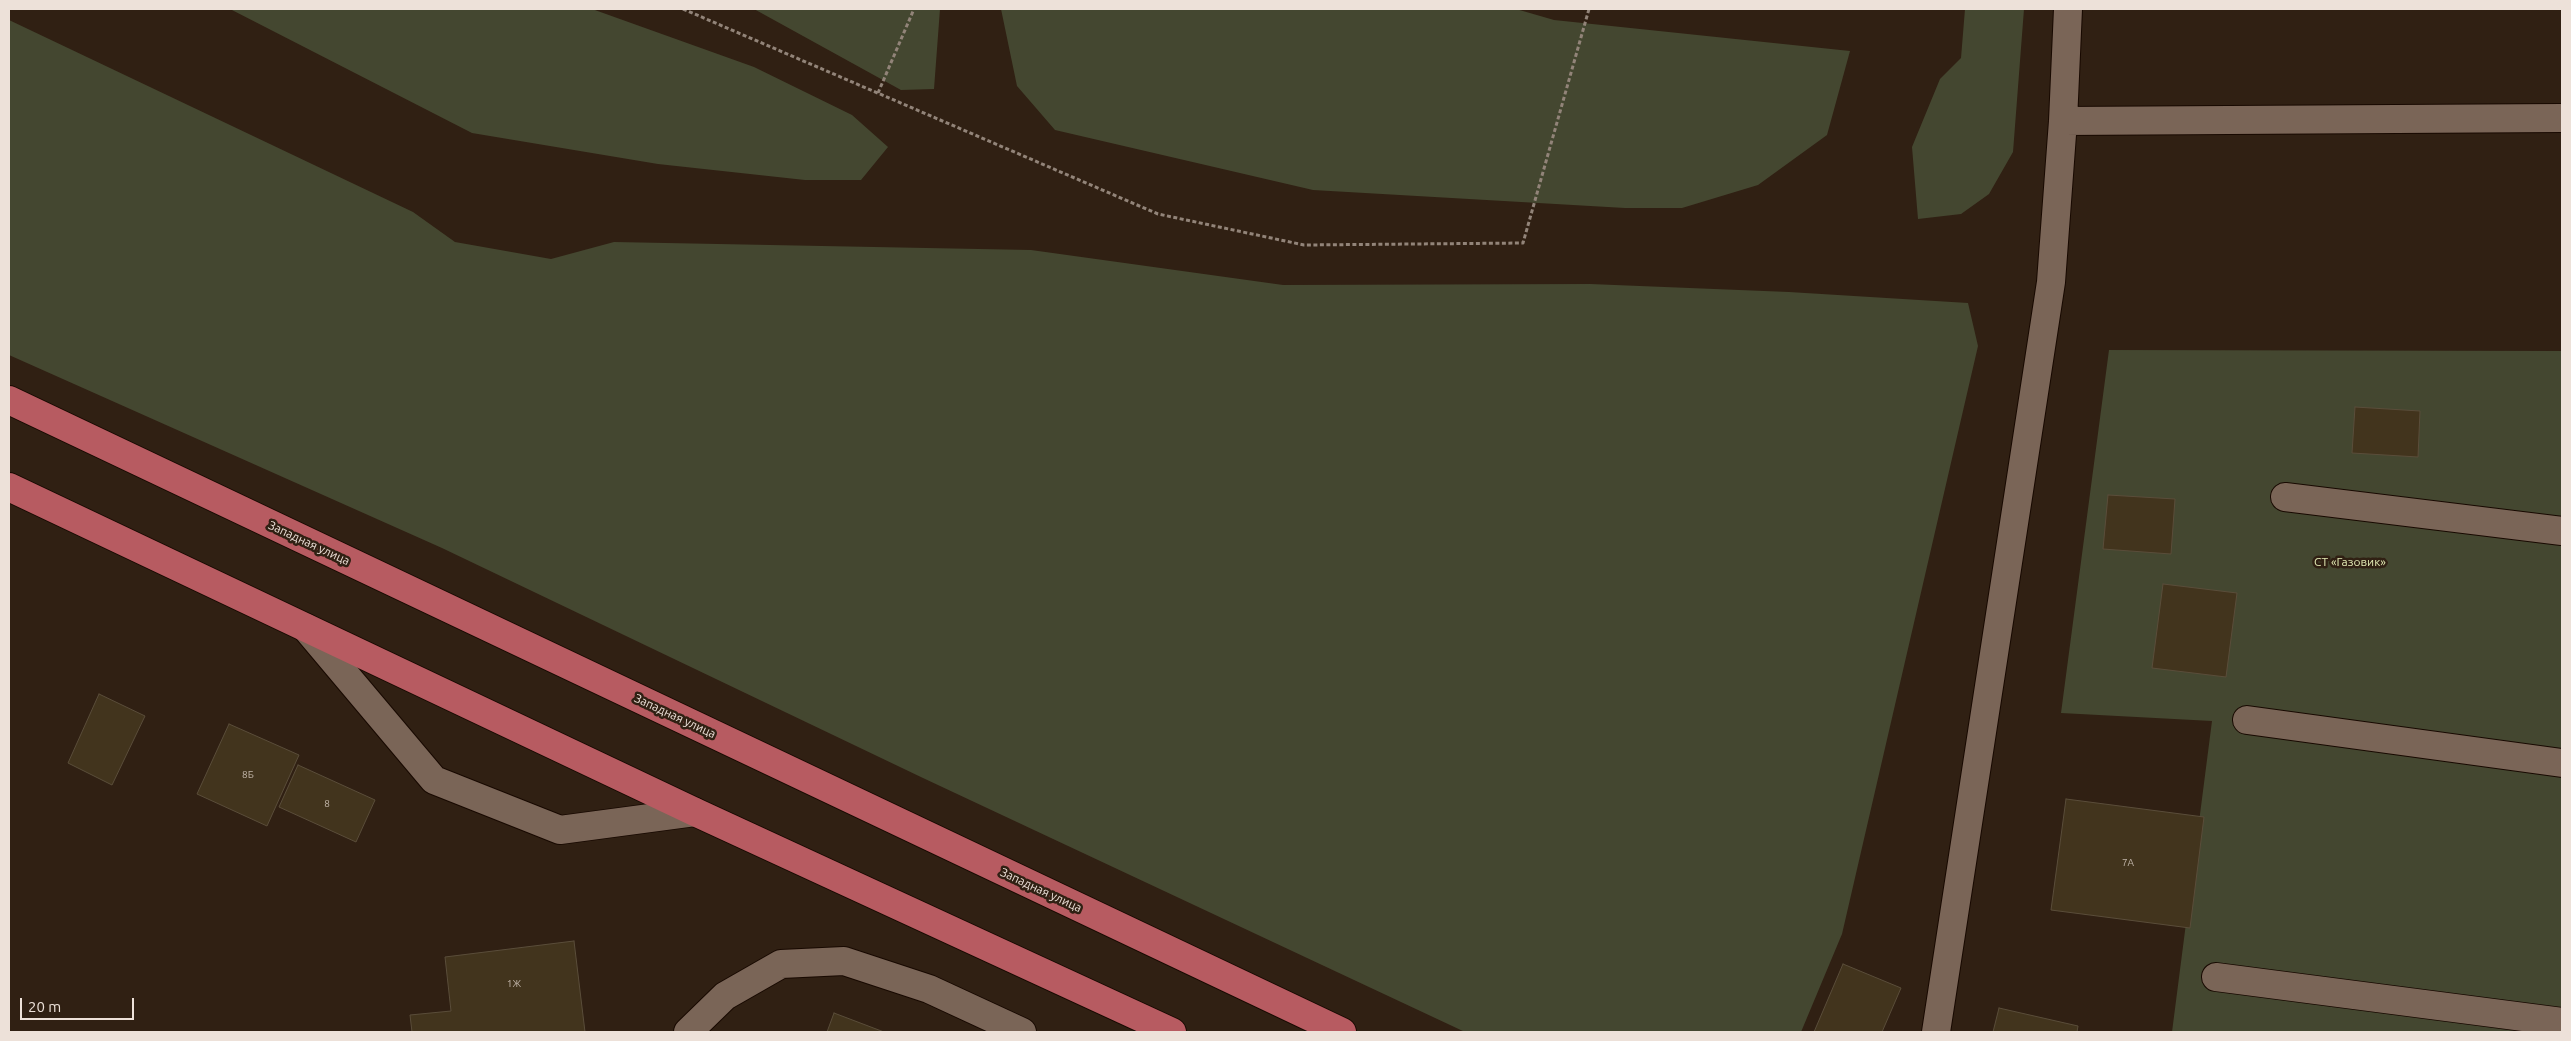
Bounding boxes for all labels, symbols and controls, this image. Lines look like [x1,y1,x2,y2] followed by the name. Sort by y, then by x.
[266,518,352,568] street label: Западная улица
[2314,555,2386,569] park label: СТ «Газовик»
[632,691,718,741] street label: Западная улица
[242,769,254,781] house number: 8Б
[324,798,330,810] house number: 8
[2122,857,2134,869] house number: 7А
[998,865,1084,915] street label: Западная улица
[507,978,521,990] house number: 1Ж
[22,988,136,1020] scale bar
[28,998,61,1015] text: 20 m

